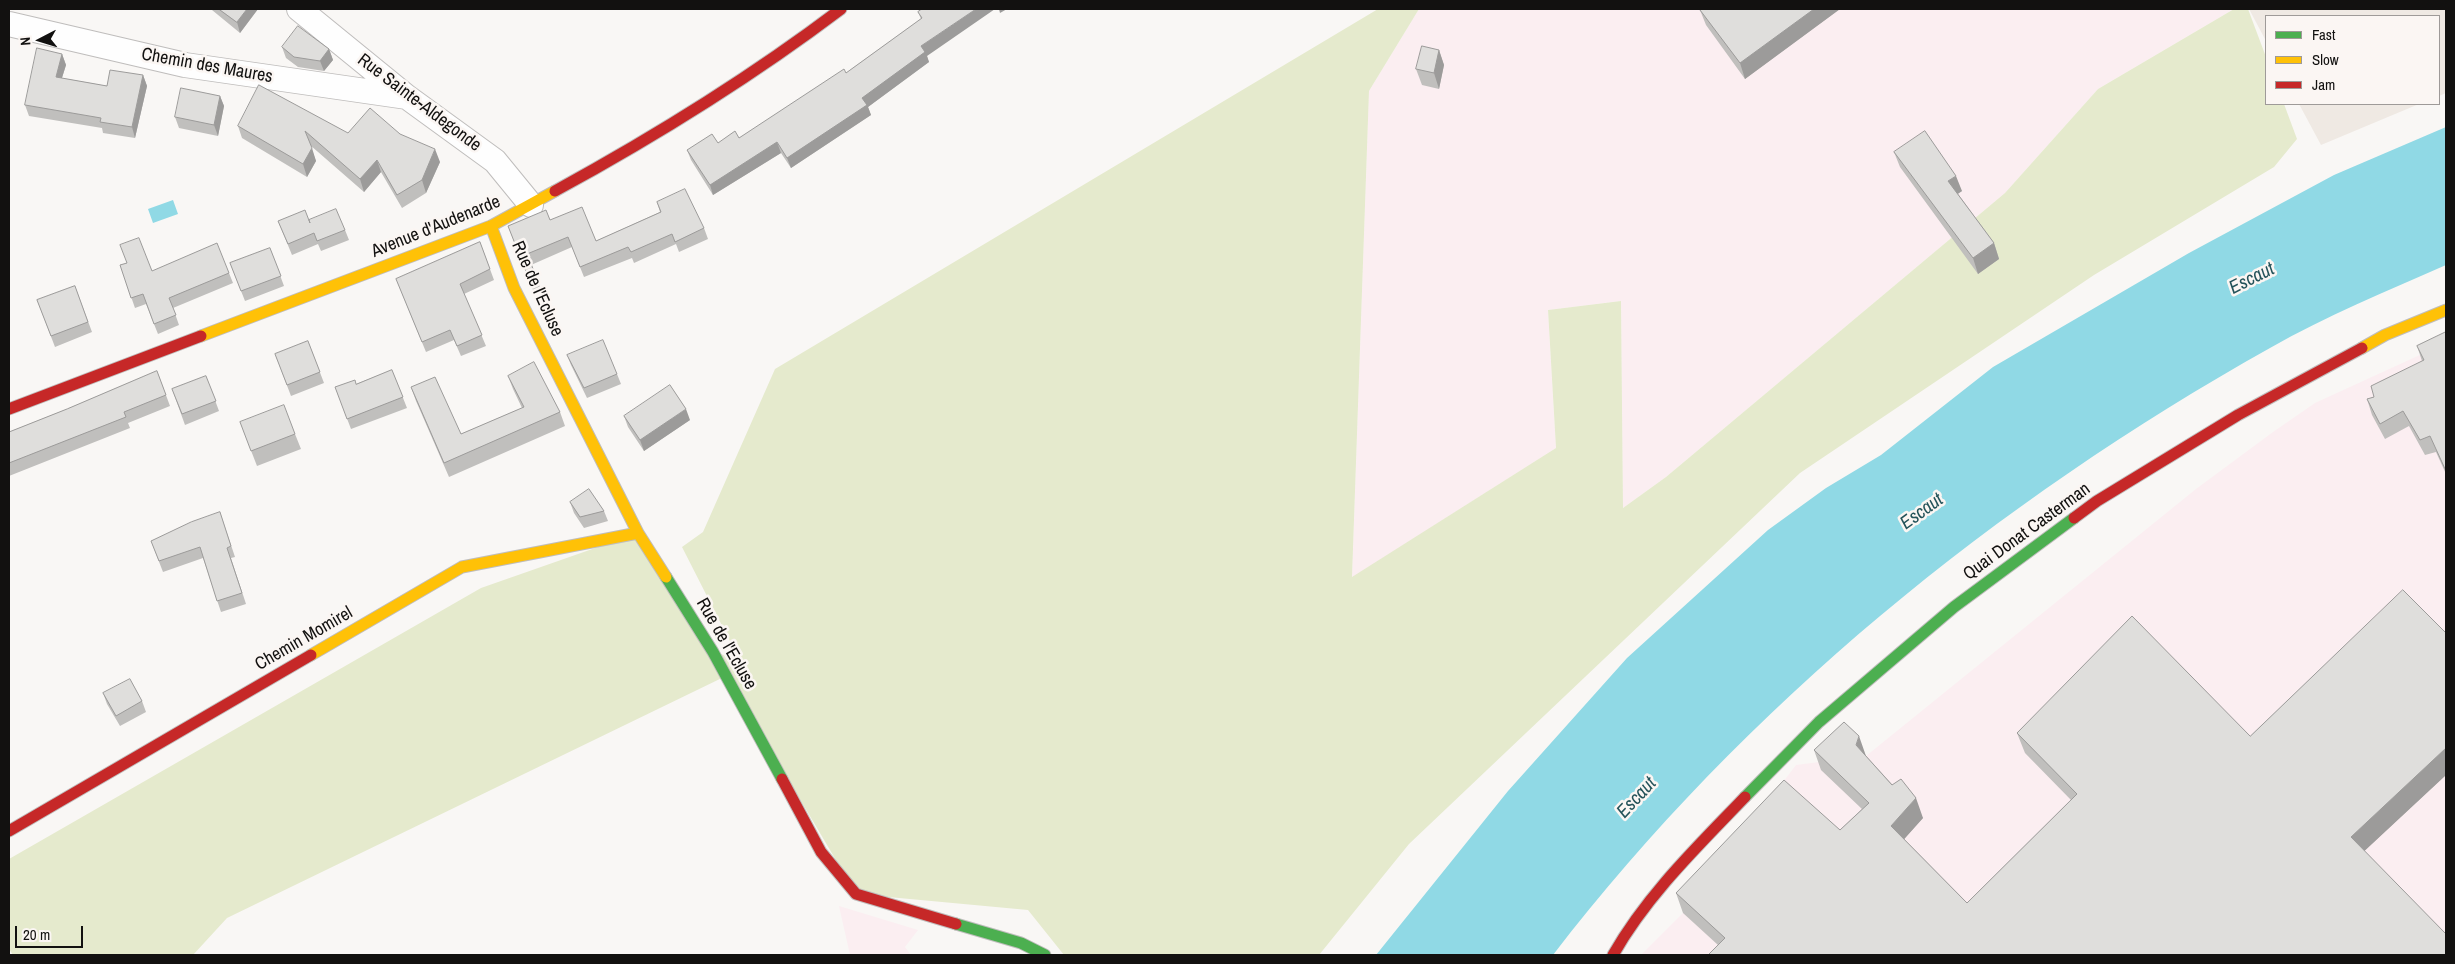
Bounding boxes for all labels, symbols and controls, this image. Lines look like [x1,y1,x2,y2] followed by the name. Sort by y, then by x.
[15,15,65,65] north arrow
[2265,15,2440,105] legend
[2312,24,2335,45] text: Fast
[16,36,34,46] text: N
[140,44,274,88] street label: Chemin des Maures
[353,49,485,157] street label: Rue Sainte-Aldegonde
[2312,49,2339,70] text: Slow
[2312,74,2335,95] text: Jam
[368,191,504,263] street label: Avenue d'Audenarde
[506,238,568,340] street label: Rue de l'Ecluse
[2226,258,2278,300] water label: Escaut
[1959,479,2095,585] street label: Quai Donat Casterman
[1896,489,1948,535] water label: Escaut
[691,594,761,694] street label: Rue de l'Ecluse
[251,602,357,676] street label: Chemin Momirel
[1612,773,1662,823] water label: Escaut
[18,916,85,948] scale bar
[23,924,50,945] text: 20 m

